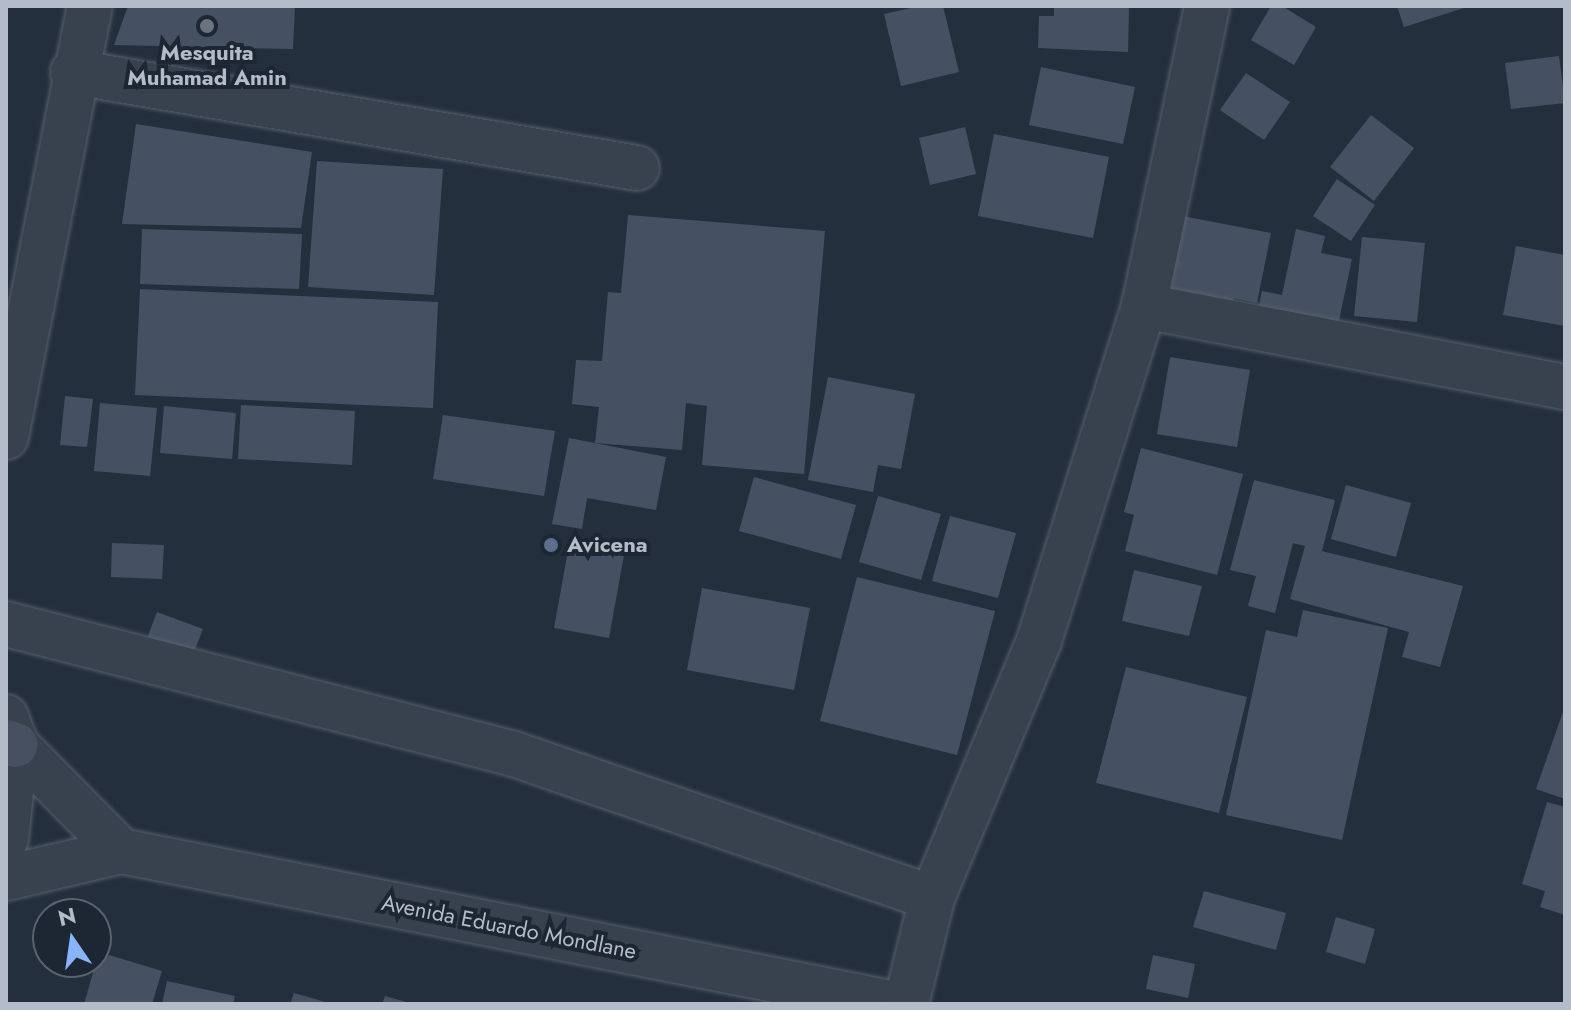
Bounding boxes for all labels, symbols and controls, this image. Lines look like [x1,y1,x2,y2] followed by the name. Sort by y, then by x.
[198,17,216,35] marker: Mesquita Muhamad Amin
[127,39,287,90] place label: Mesquita Muhamad Amin
[567,532,648,558] place label: Avicena
[542,536,560,554] marker: Avicena
[379,889,639,965] street label: Avenida Eduardo Mondlane
[32,898,112,978] north arrow
[55,899,79,934] text: N

